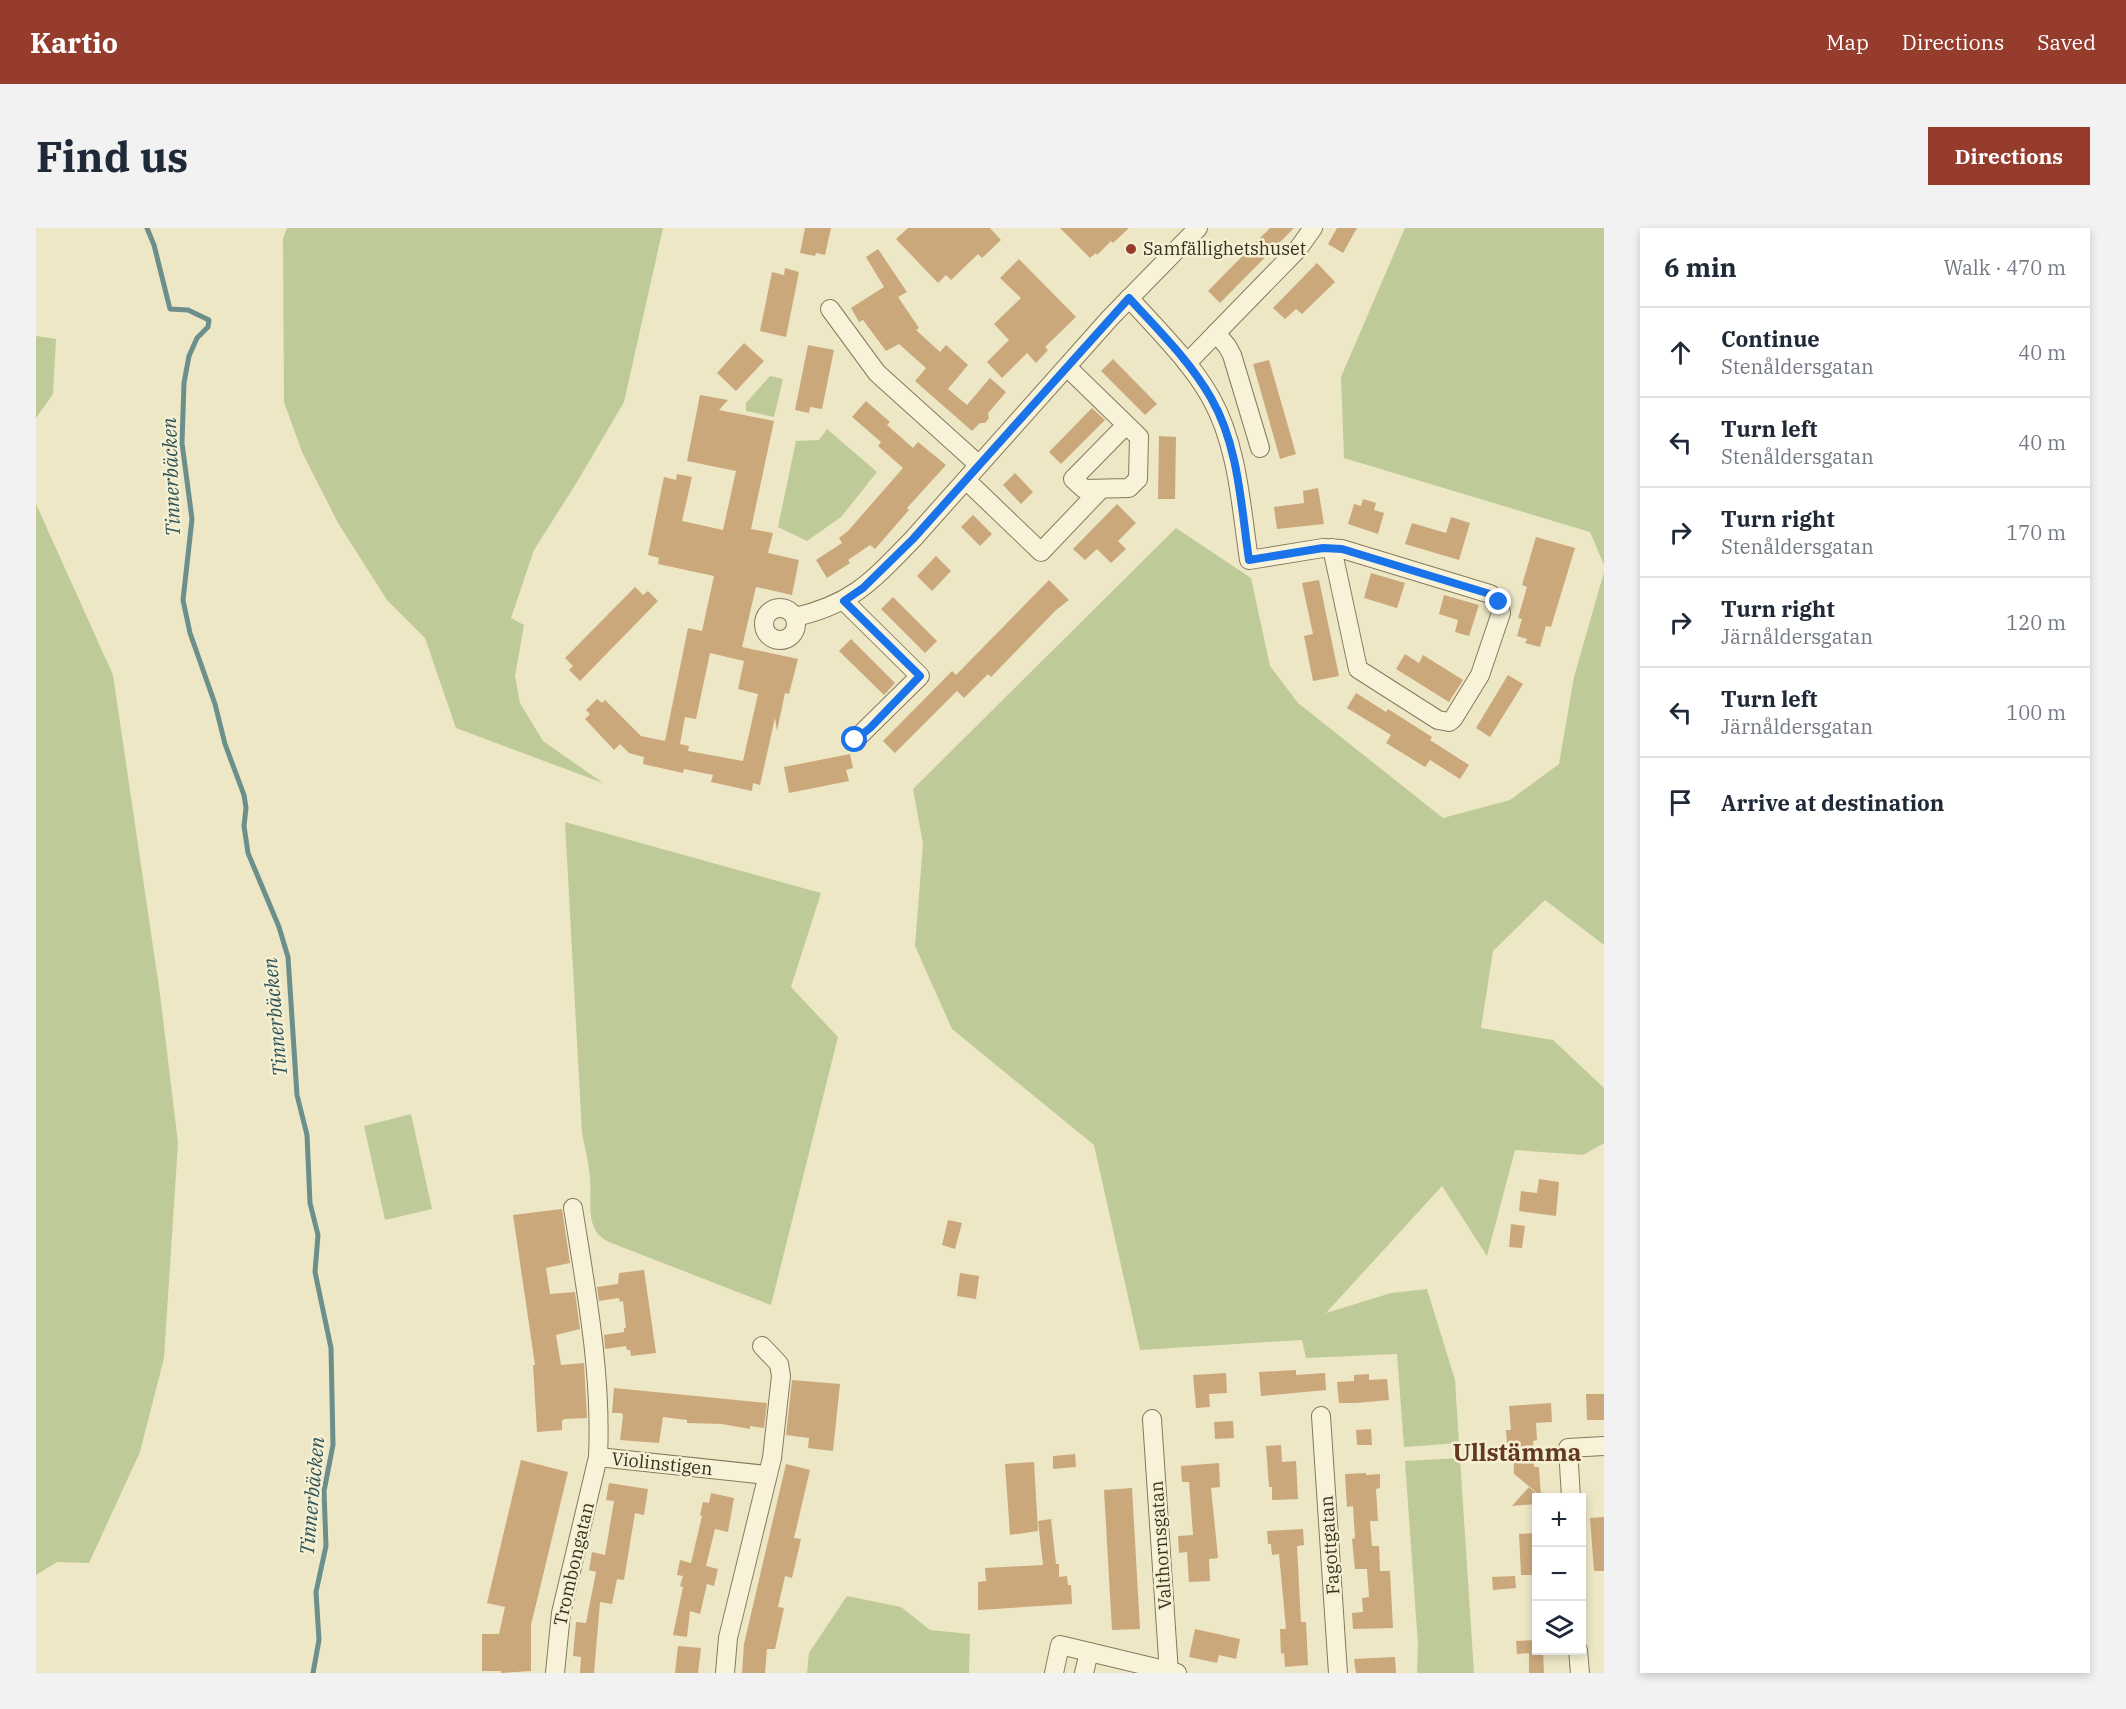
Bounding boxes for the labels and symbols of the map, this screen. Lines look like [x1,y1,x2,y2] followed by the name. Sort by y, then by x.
[1143,237,1306,260] place label: Samfällighetshuset
[1124,242,1138,256] marker: Samfällighetshuset
[155,416,186,537] water label: Tinnerbäcken
[1485,588,1511,614] route end
[841,726,867,752] route start
[256,956,293,1077] water label: Tinnerbäcken
[293,1435,330,1556] water label: Tinnerbäcken
[1452,1436,1582,1468] district label: Ullstämma
[610,1447,714,1480] street label: Violinstigen
[1145,1480,1176,1610] street label: Valthornsgatan
[1315,1495,1344,1595] street label: Fagottgatan
[548,1500,599,1628] street label: Trombongatan

